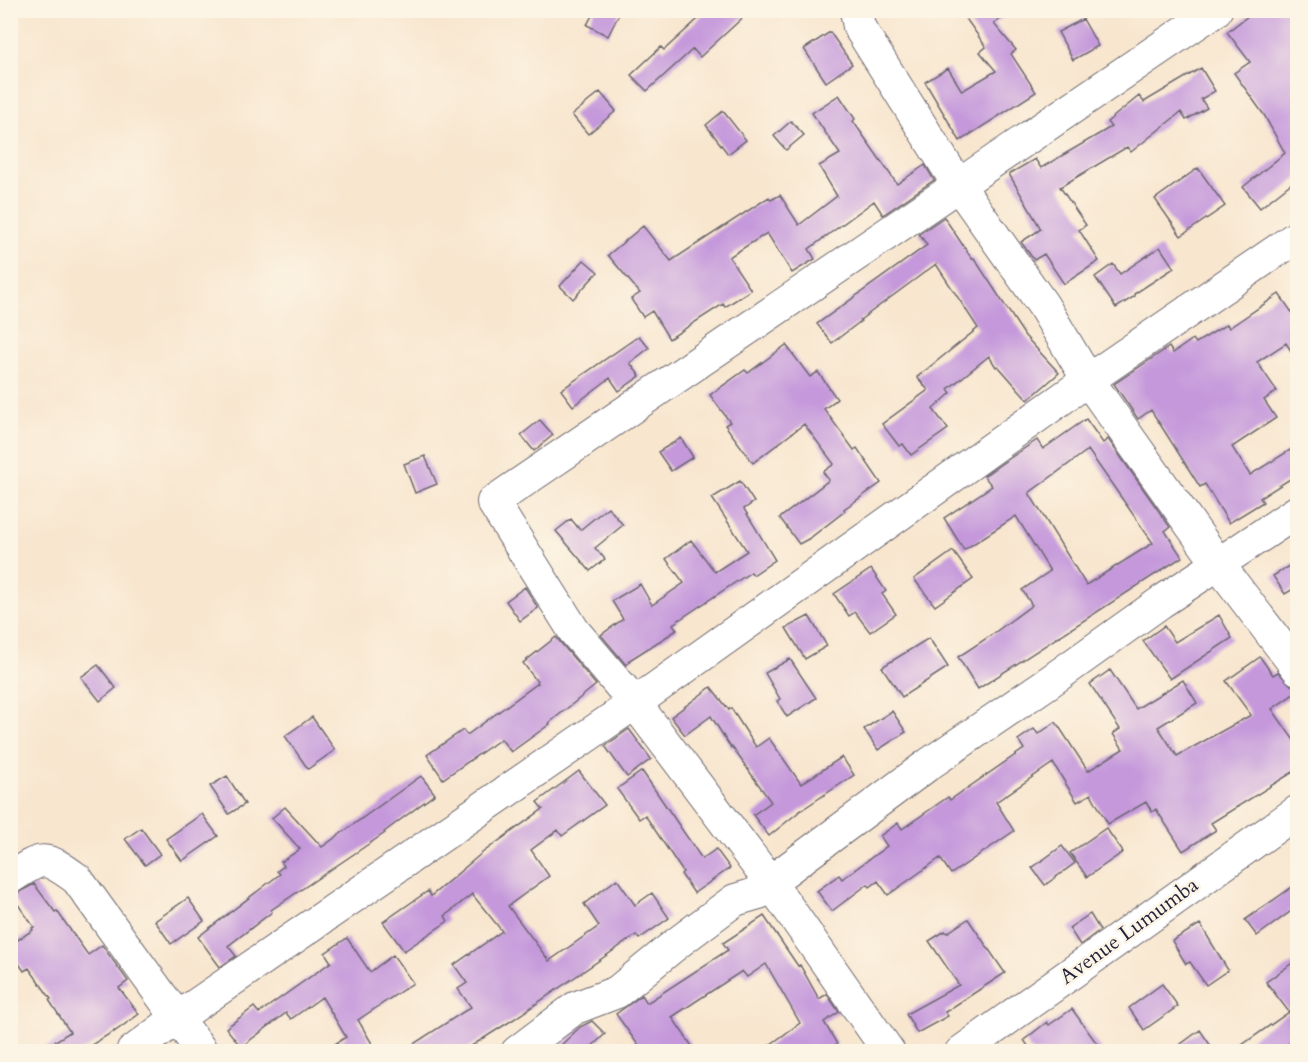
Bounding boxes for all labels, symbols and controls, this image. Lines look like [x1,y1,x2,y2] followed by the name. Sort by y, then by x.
[1054,871,1204,991] street label: Avenue Lumumba

